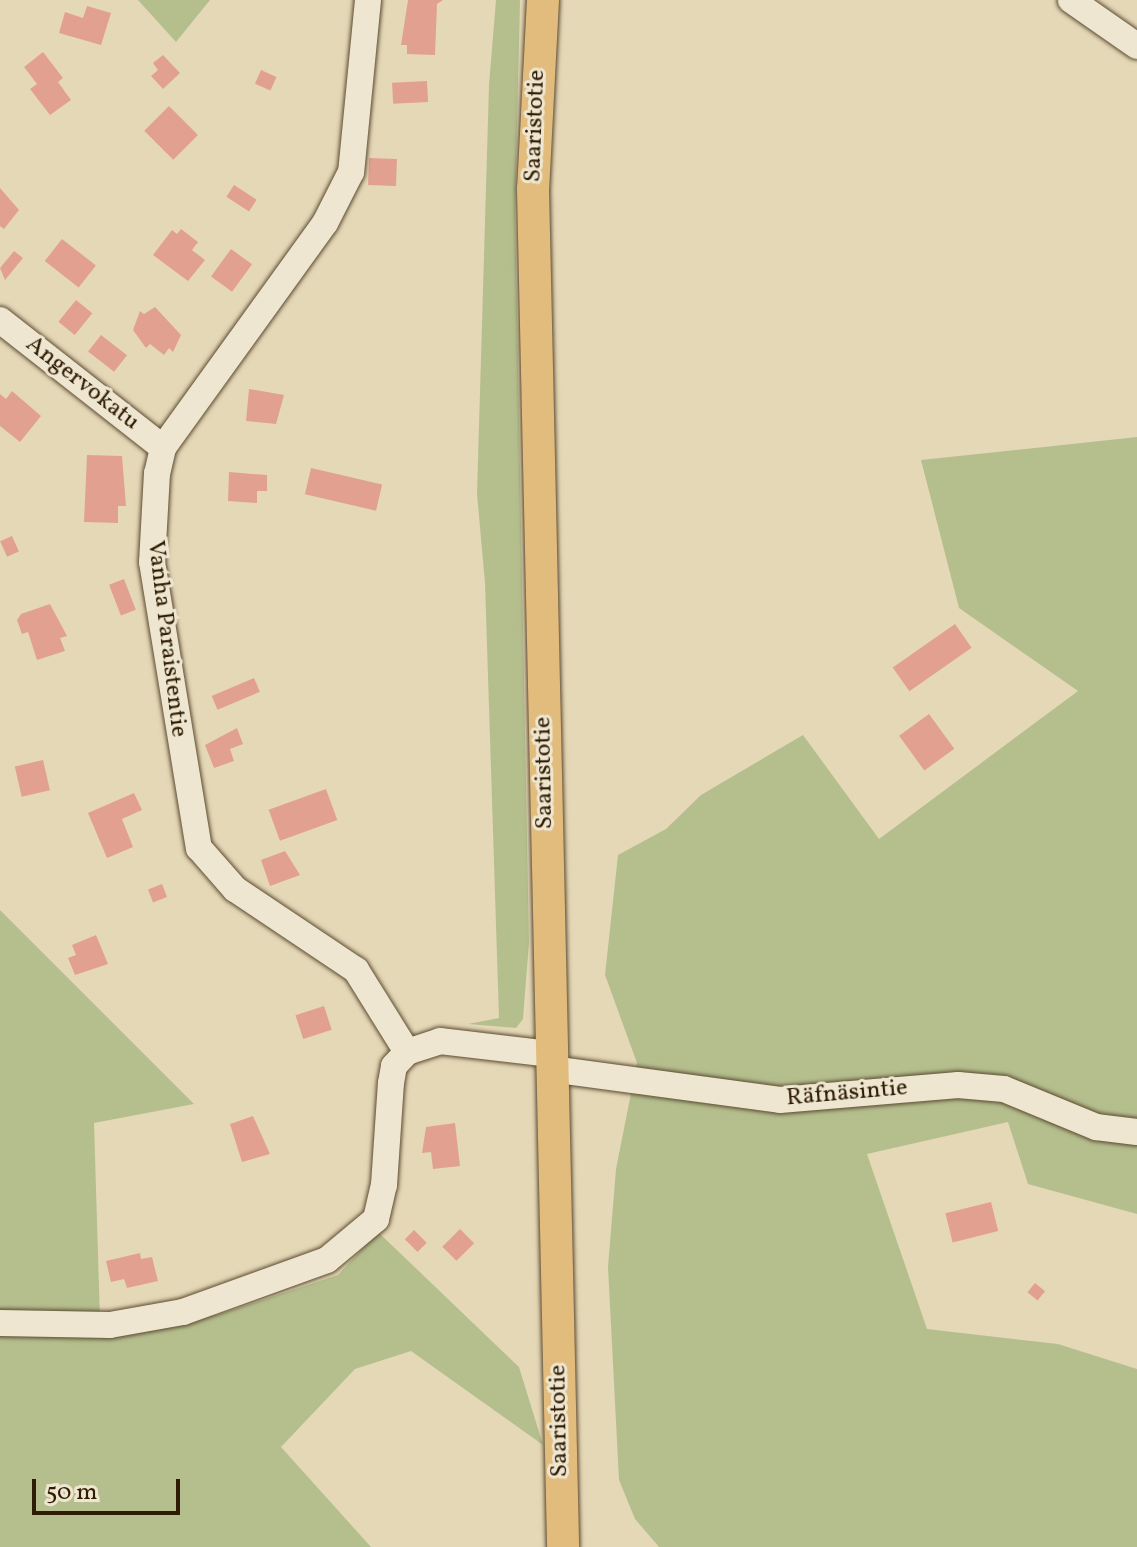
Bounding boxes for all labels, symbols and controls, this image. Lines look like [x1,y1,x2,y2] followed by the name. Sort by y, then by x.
[520,69,552,183] street label: Saaristotie
[19,331,145,437] street label: Angervokatu
[140,539,192,739] street label: Vanha Paraistentie
[530,716,560,830] street label: Saaristotie
[785,1074,909,1114] street label: Räfnäsintie
[545,1364,575,1478] street label: Saaristotie
[36,1463,184,1513] scale bar
[46,1476,98,1510] text: 50 m

